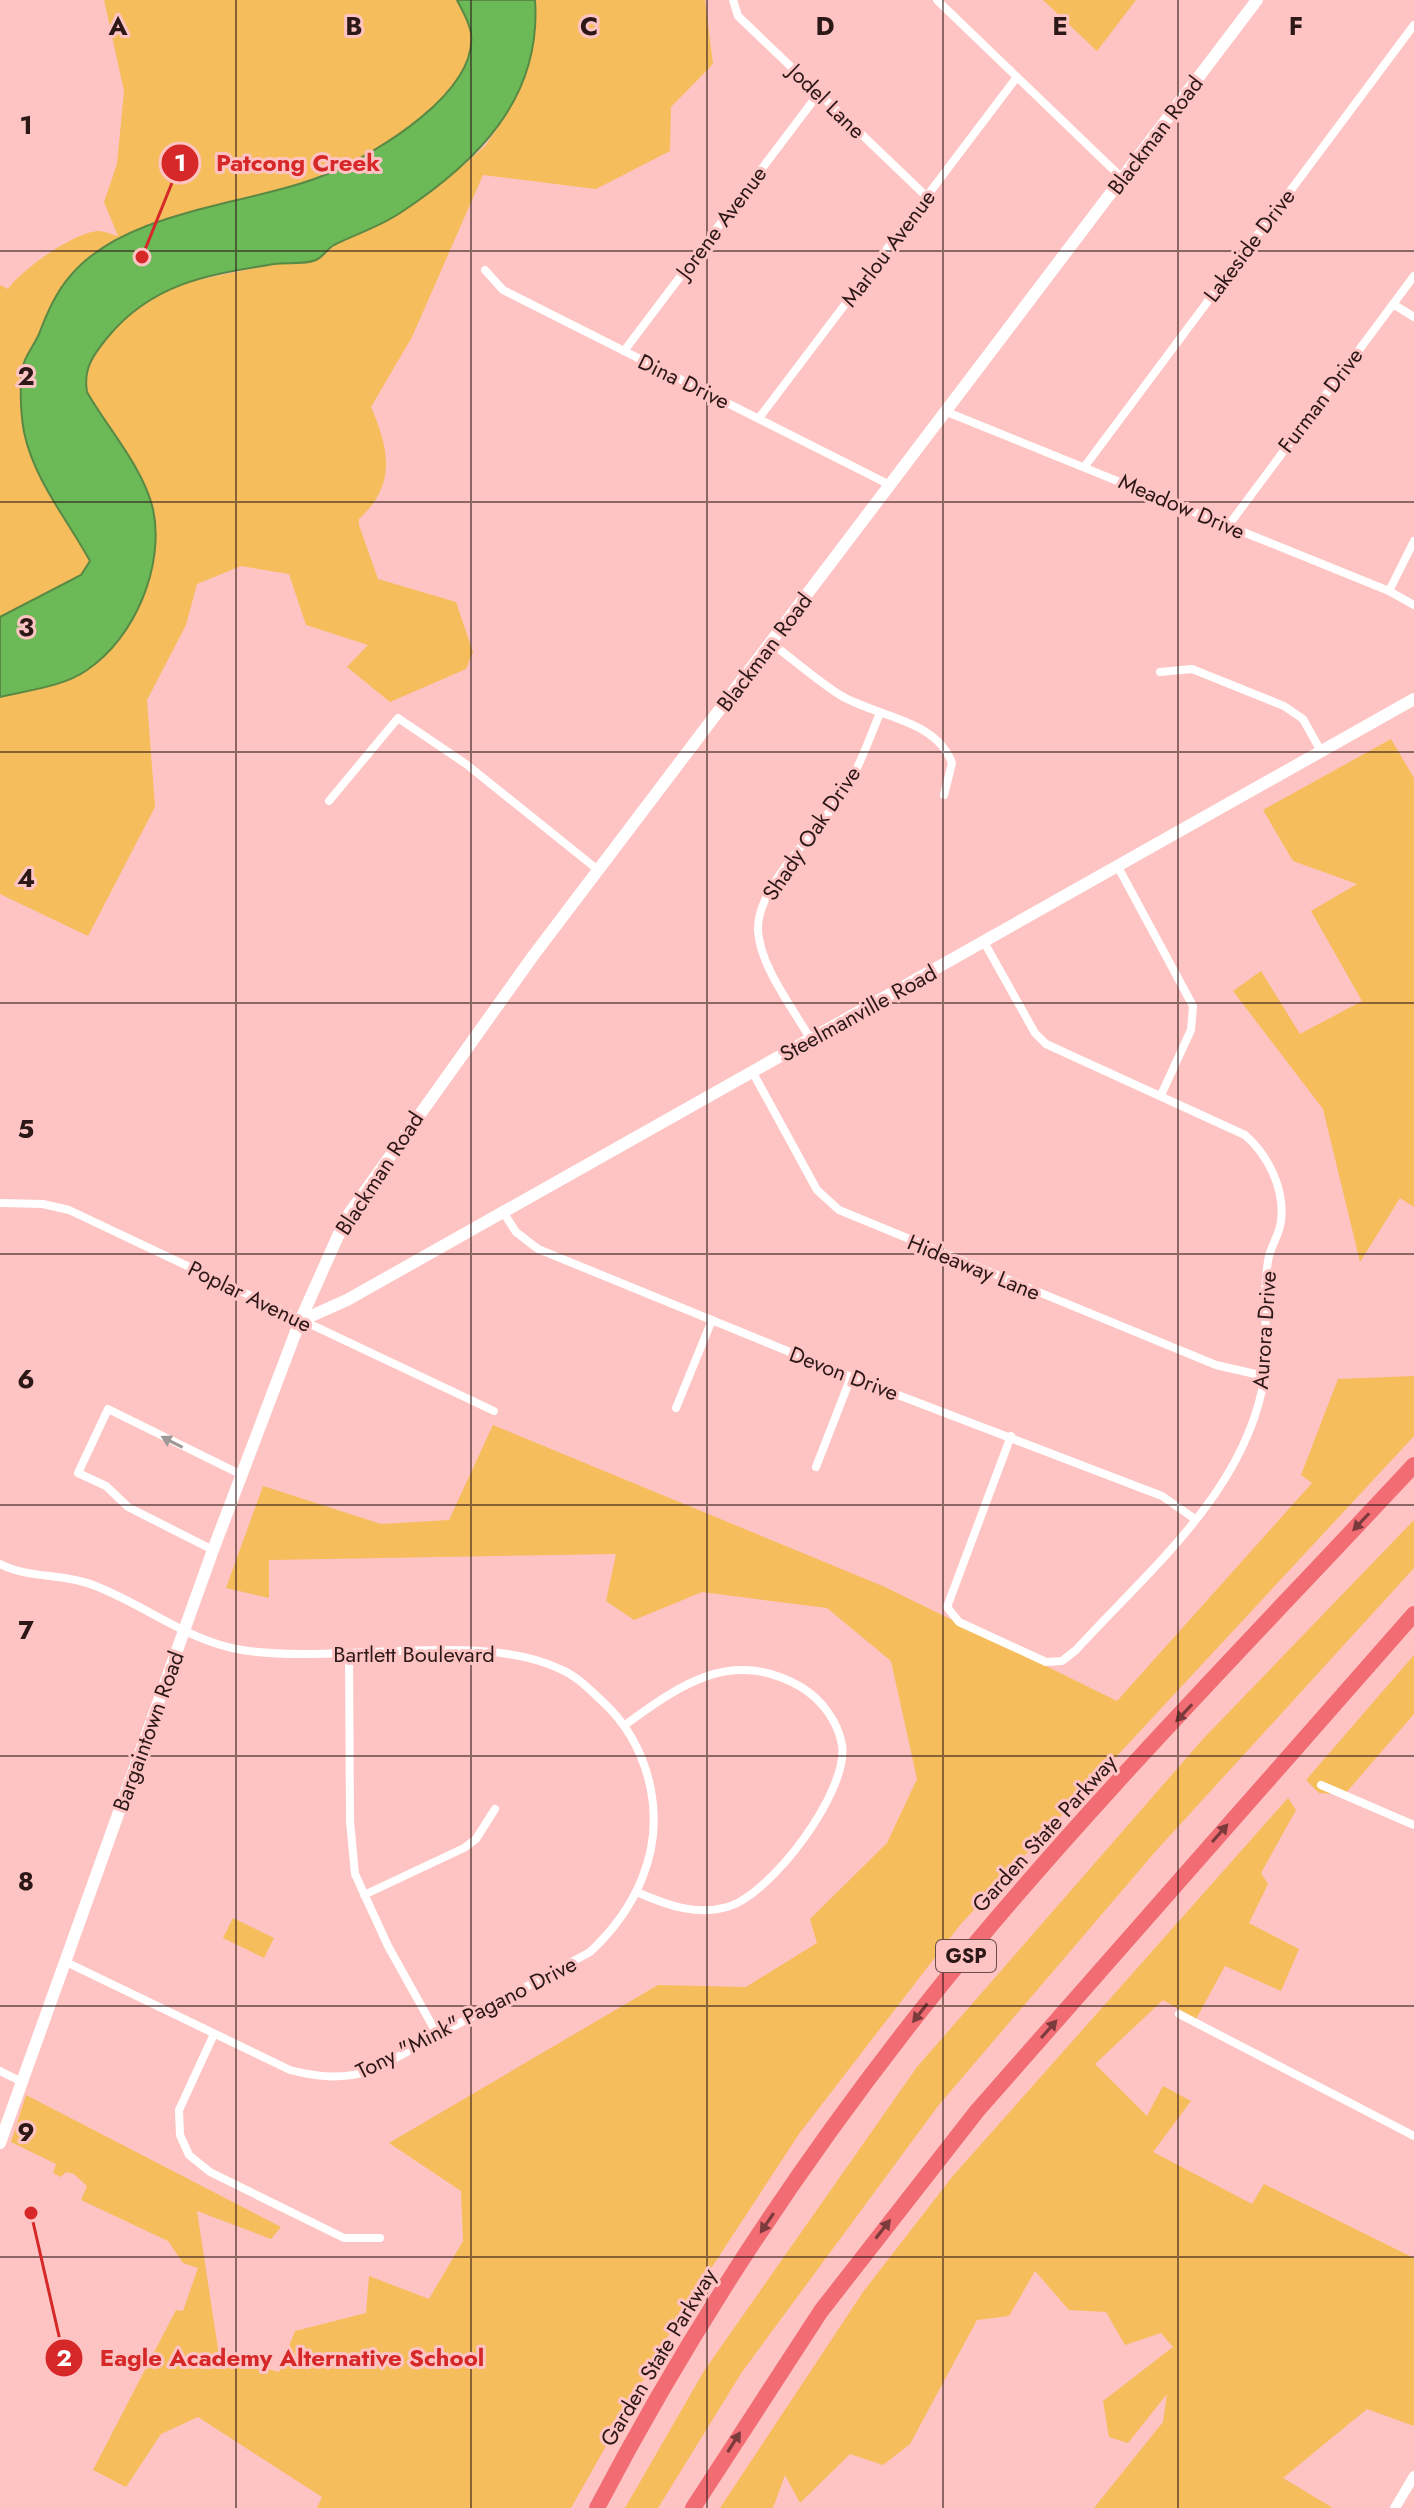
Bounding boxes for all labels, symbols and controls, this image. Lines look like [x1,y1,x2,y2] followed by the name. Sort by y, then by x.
[107,7,128,45] text: A
[345,7,363,45] text: B
[580,7,598,45] text: C
[815,7,835,45] text: D
[1052,7,1068,45] text: E
[1289,7,1303,45] text: F
[779,54,873,146] street label: Jodel Lane
[1100,69,1210,201] street label: Blackman Road
[19,106,33,144] text: 1
[160,139,396,187] callout: Patcong Creek
[174,145,186,180] text: 1
[216,145,380,180] text: Patcong Creek
[666,159,774,287] street label: Jorene Avenue
[1196,181,1302,309] street label: Lakeside Drive
[833,183,943,313] street label: Marlou Avenue
[1270,341,1370,459] street label: Furman Drive
[633,345,735,417] street label: Dina Drive
[17,357,35,395] text: 2
[1114,465,1250,547] street label: Meadow Drive
[709,586,819,718] street label: Blackman Road
[18,608,34,646] text: 3
[754,759,868,907] street label: Shady Oak Drive
[17,859,35,897] text: 4
[774,957,942,1069] street label: Steelmanville Road
[327,1105,431,1241] street label: Blackman Road
[18,1110,34,1148] text: 5
[903,1226,1045,1308] street label: Hideaway Lane
[183,1252,317,1340] street label: Poplar Avenue
[1244,1270,1284,1390] street label: Aurora Drive
[785,1338,903,1408] street label: Devon Drive
[17,1360,35,1398] text: 6
[160,1435,183,1448] one-way arrow
[1352,1513,1370,1532] one-way arrow
[18,1611,34,1649] text: 7
[333,1638,495,1670] street label: Bartlett Boulevard
[104,1647,192,1815] street label: Bargaintown Road
[1176,1703,1194,1722] one-way arrow
[964,1747,1124,1919] street label: Garden State Parkway
[1211,1824,1229,1843] one-way arrow
[18,1862,34,1900] text: 8
[936,1940,996,1972] road number: GSP
[350,1947,582,2087] street label: Tony "Mink" Pagano Drive
[912,2003,928,2023] one-way arrow
[1040,2019,1057,2039] one-way arrow
[17,2113,35,2151] text: 9
[760,2212,774,2234] one-way arrow
[874,2219,890,2239] one-way arrow
[592,2261,724,2452] street label: Garden State Parkway
[44,2334,500,2382] callout: Eagle Academy Alternative School
[56,2340,72,2375] text: 2
[100,2340,484,2375] text: Eagle Academy Alternative School
[727,2431,741,2453] one-way arrow

